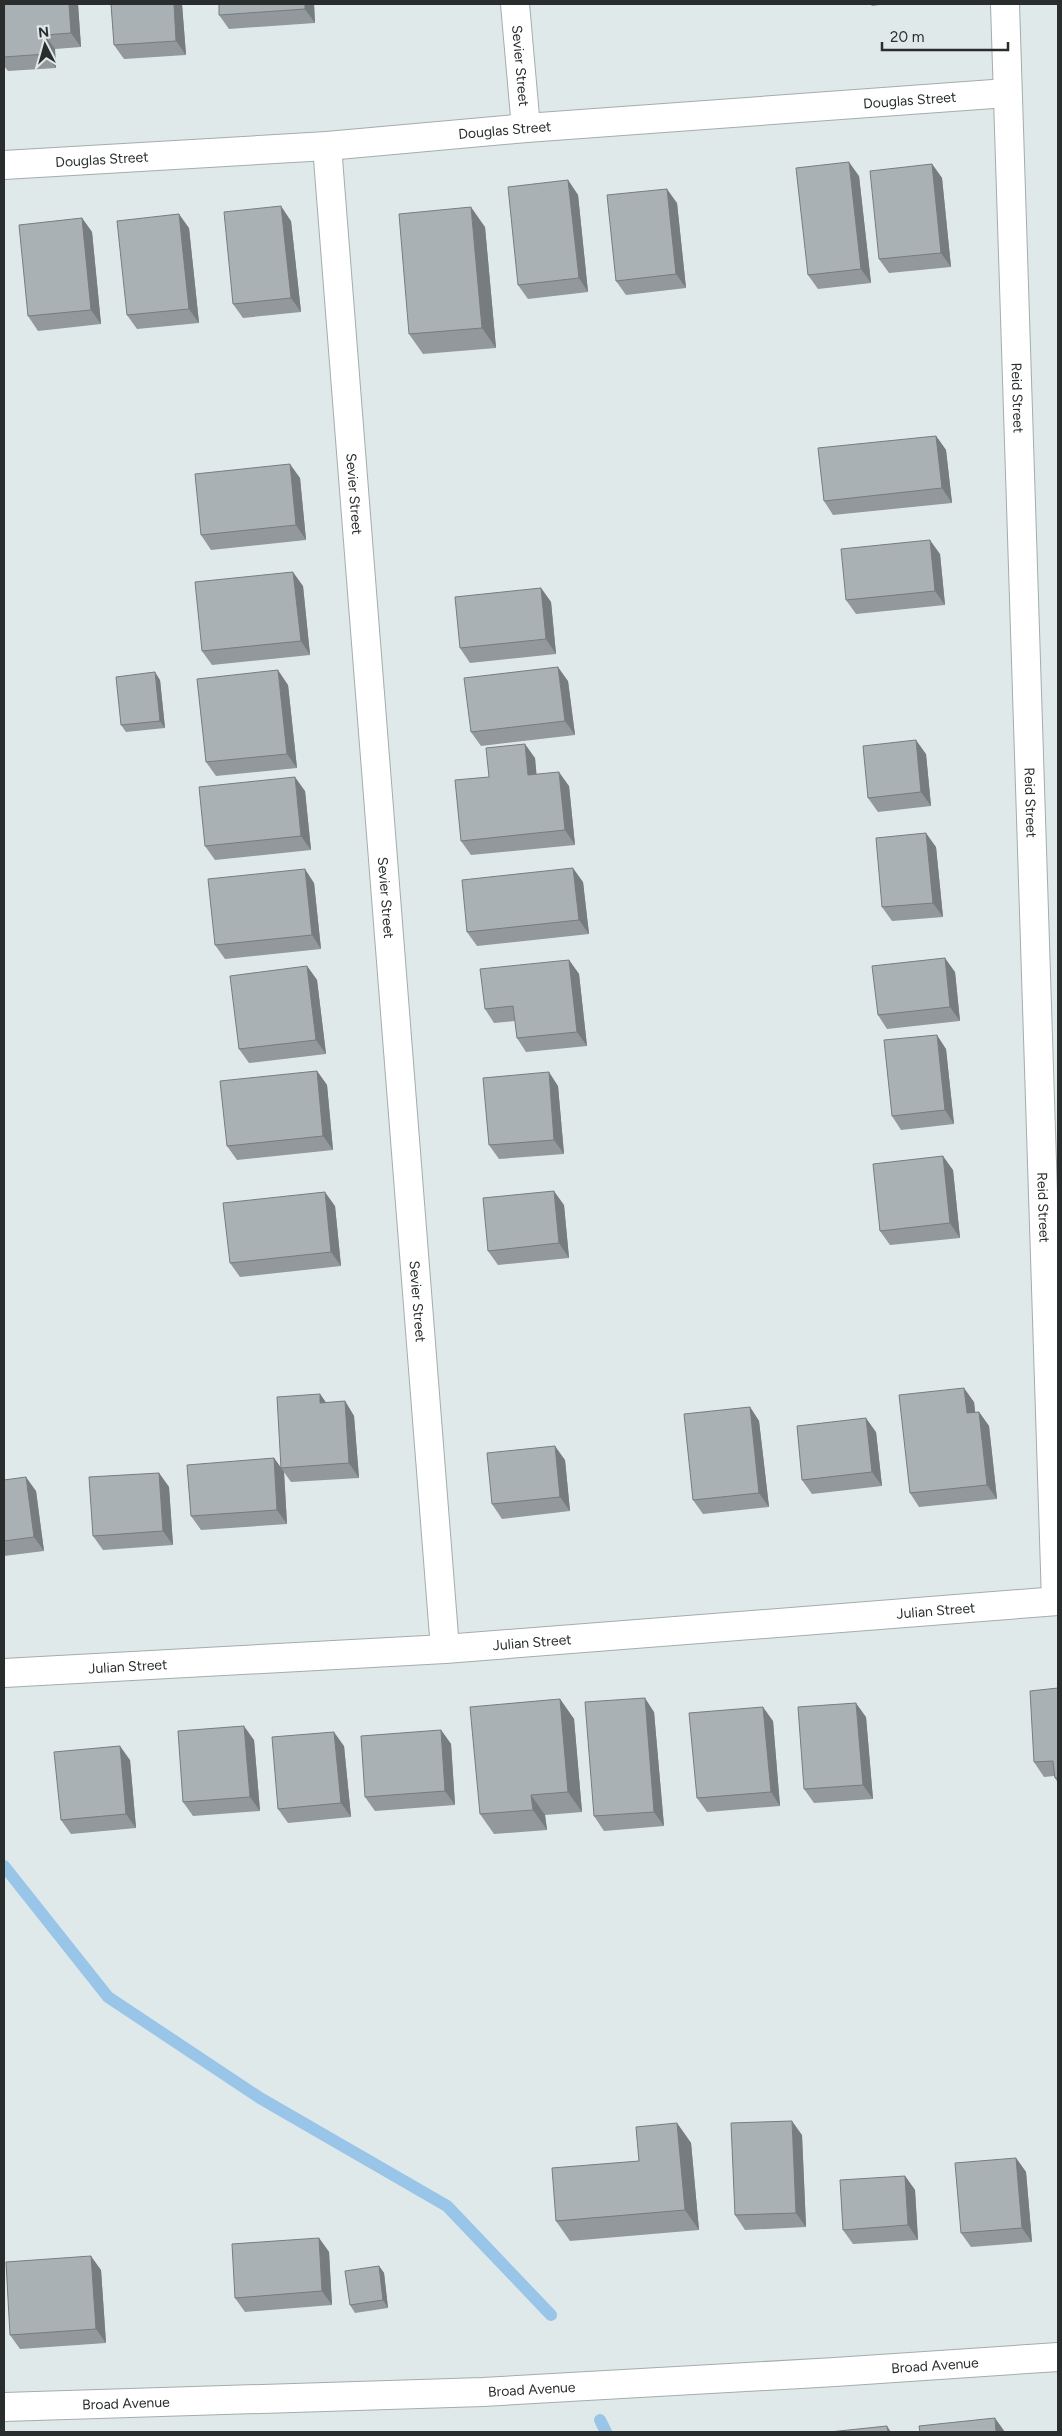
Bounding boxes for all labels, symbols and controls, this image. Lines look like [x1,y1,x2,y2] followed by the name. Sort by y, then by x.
[20,20,70,70] north arrow
[882,20,1008,52] scale bar
[37,24,50,42] text: N
[508,24,532,107] street label: Sevier Street
[890,28,924,46] text: 20 m
[863,89,957,112] street label: Douglas Street
[458,118,552,143] street label: Douglas Street
[55,149,149,171] street label: Douglas Street
[1007,362,1027,433] street label: Reid Street
[342,453,365,535] street label: Sevier Street
[1020,767,1040,838] street label: Reid Street
[374,856,397,939] street label: Sevier Street
[1033,1172,1053,1243] street label: Reid Street
[406,1260,429,1343] street label: Sevier Street
[896,1600,976,1623] street label: Julian Street
[492,1631,572,1654] street label: Julian Street
[88,1656,168,1677] street label: Julian Street
[891,2354,980,2377] street label: Broad Avenue
[487,2379,576,2401] street label: Broad Avenue
[82,2394,170,2414] street label: Broad Avenue

